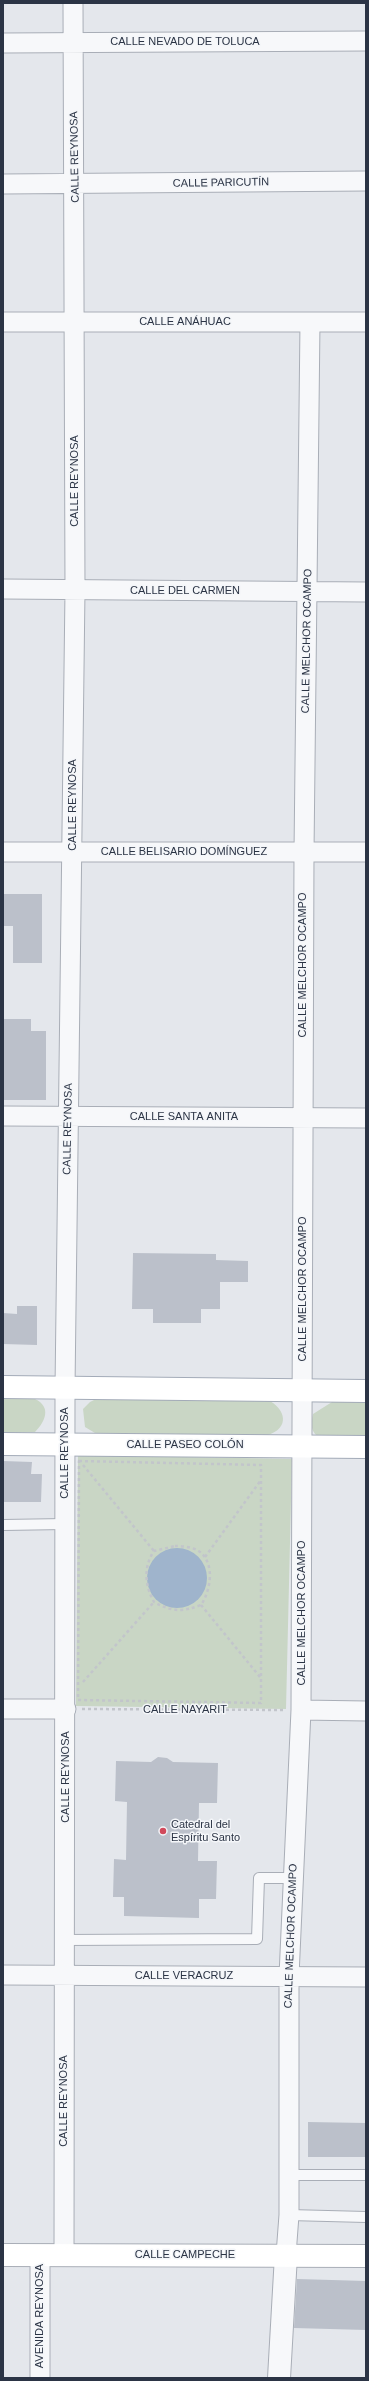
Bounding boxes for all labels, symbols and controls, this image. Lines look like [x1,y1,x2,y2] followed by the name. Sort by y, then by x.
[110,35,260,49] street label: CALLE NEVADO DE TOLUCA
[68,111,82,203] street label: CALLE REYNOSA
[173,176,269,190] street label: CALLE PARICUTÍN
[139,315,231,329] street label: CALLE ANÁHUAC
[68,435,82,527] street label: CALLE REYNOSA
[299,568,315,714] street label: CALLE MELCHOR OCAMPO
[130,584,240,598] street label: CALLE DEL CARMEN
[66,759,80,851] street label: CALLE REYNOSA
[101,845,267,859] street label: CALLE BELISARIO DOMÍNGUEZ
[296,893,310,1037] street label: CALLE MELCHOR OCAMPO
[61,1083,75,1175] street label: CALLE REYNOSA
[130,1110,238,1124] street label: CALLE SANTA ANITA
[296,1217,310,1361] street label: CALLE MELCHOR OCAMPO
[58,1407,72,1499] street label: CALLE REYNOSA
[126,1438,244,1452] street label: CALLE PASEO COLÓN
[295,1541,309,1685] street label: CALLE MELCHOR OCAMPO
[143,1703,227,1717] street label: CALLE NAYARIT
[59,1731,73,1823] street label: CALLE REYNOSA
[171,1818,240,1844] place label: Catedral del Espíritu Santo
[158,1826,168,1836] marker: Catedral del Espíritu Santo
[282,1863,300,2009] street label: CALLE MELCHOR OCAMPO
[135,1969,233,1983] street label: CALLE VERACRUZ
[57,2055,71,2147] street label: CALLE REYNOSA
[135,2248,235,2262] street label: CALLE CAMPECHE
[33,2264,47,2368] street label: AVENIDA REYNOSA

